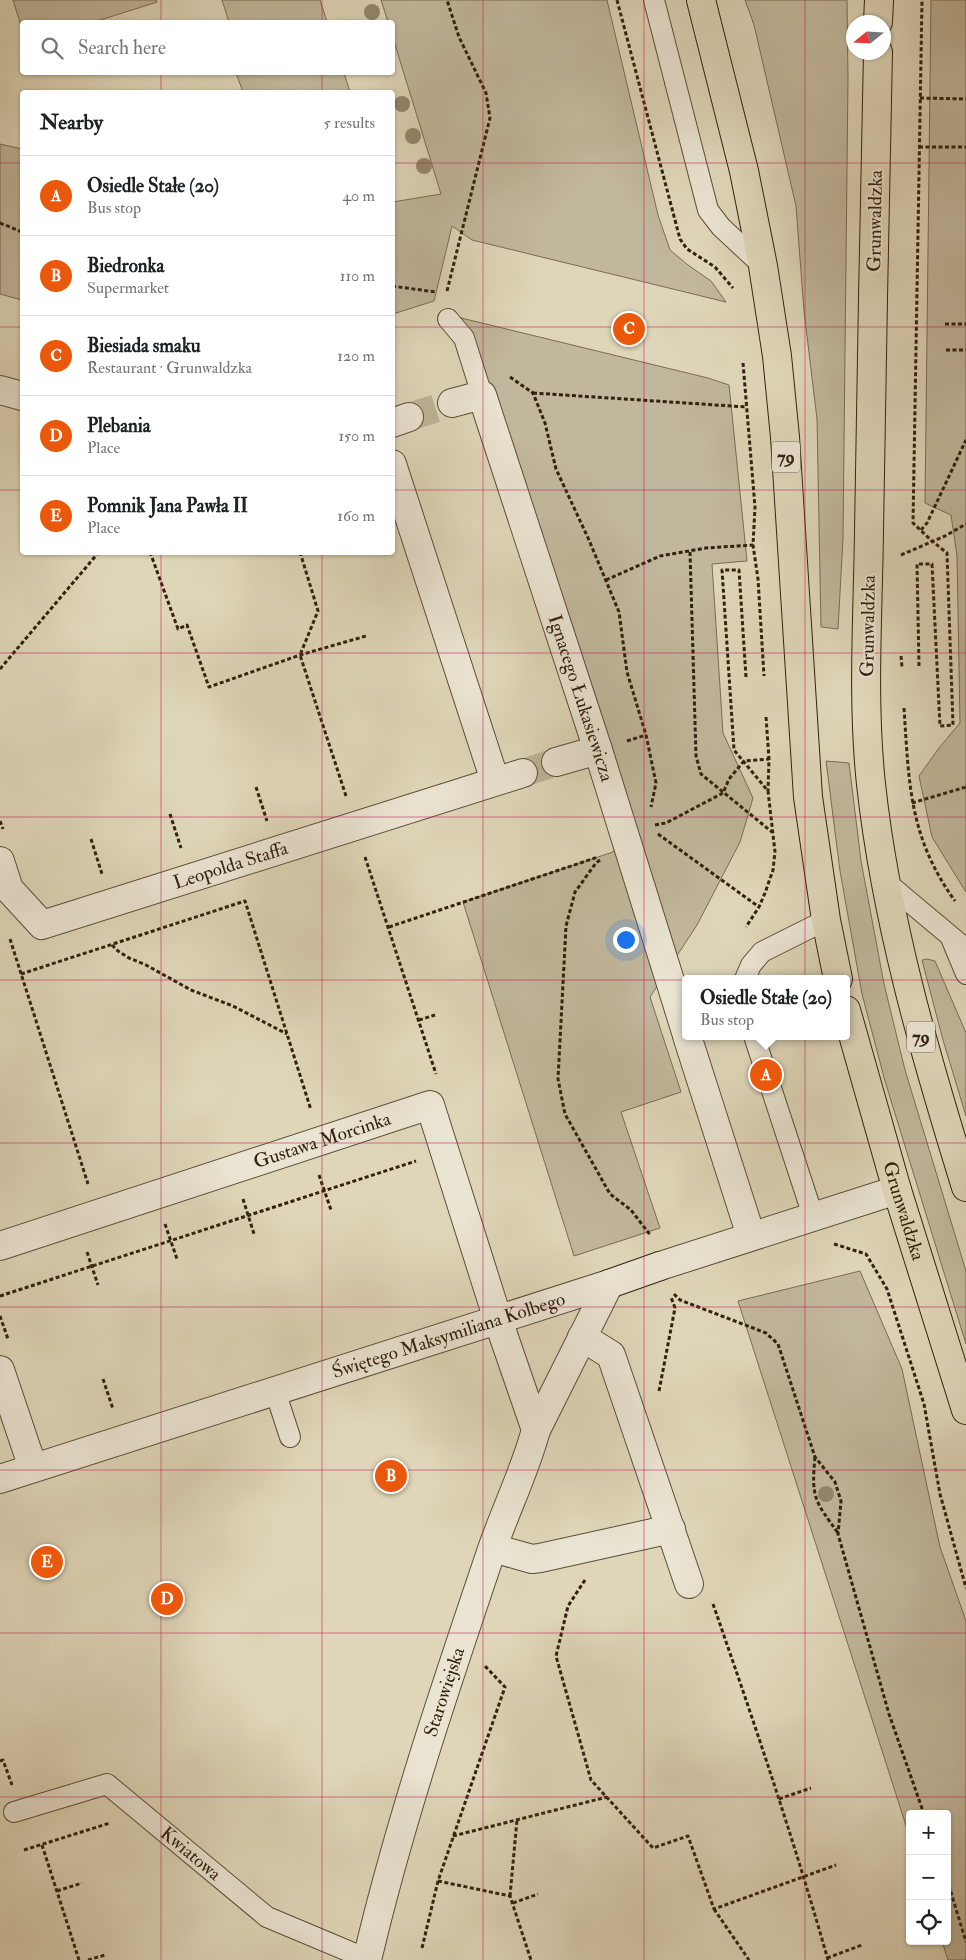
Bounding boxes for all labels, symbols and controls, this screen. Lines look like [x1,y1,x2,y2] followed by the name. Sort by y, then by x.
[846,15,891,60] north arrow
[20,20,395,75] search box
[38,34,66,62] icon: search
[78,36,166,60] text: Search here
[40,109,103,136] text: Nearby
[324,113,375,133] text: 5 results
[862,170,888,272] street label: Grunwaldzka
[87,174,219,198] text: Osiedle Stałe (20)
[51,186,61,206] text: A
[342,186,375,206] text: 40 m
[87,198,141,218] text: Bus stop
[87,254,164,278] text: Biedronka
[51,266,61,286] text: B
[340,266,375,286] text: 110 m
[87,278,169,298] text: Supermarket
[613,310,645,348] pin: C
[87,334,201,358] text: Biesiada smaku
[50,346,62,366] text: C
[337,346,375,366] text: 120 m
[87,358,252,378] text: Restaurant · Grunwaldzka
[87,414,151,438] text: Plebania
[49,426,63,446] text: D
[338,426,375,446] text: 150 m
[87,438,120,458] text: Place
[772,442,800,472] road number: 79
[87,494,248,518] text: Pomnik Jana Pawła II
[50,506,62,526] text: E
[337,506,375,526] text: 160 m
[87,518,120,538] text: Place
[855,575,881,677] street label: Grunwaldzka
[543,612,619,785] street label: Ignacego Łukasiewicza
[170,836,291,895] street label: Leopolda Staffa
[613,927,639,953] your location
[682,975,850,1040] popup
[700,986,832,1010] text: Osiedle Stałe (20)
[700,1010,754,1030] text: Bus stop
[907,1022,935,1052] road number: 79
[750,1056,782,1094] pin: A
[250,1107,394,1174] street label: Gustawa Morcinka
[878,1159,930,1263] street label: Grunwaldzka
[328,1287,568,1384] street label: Świętego Maksymiliana Kolbego
[375,1457,407,1495] pin: B
[31,1543,63,1581] pin: E
[151,1580,183,1618] pin: D
[419,1644,470,1740] street label: Starowiejska
[906,1810,951,1945] map controls
[906,1810,951,1855] button: +
[155,1821,226,1886] street label: Kwiatowa
[906,1855,951,1900] button: −
[906,1900,951,1945] button: locate

